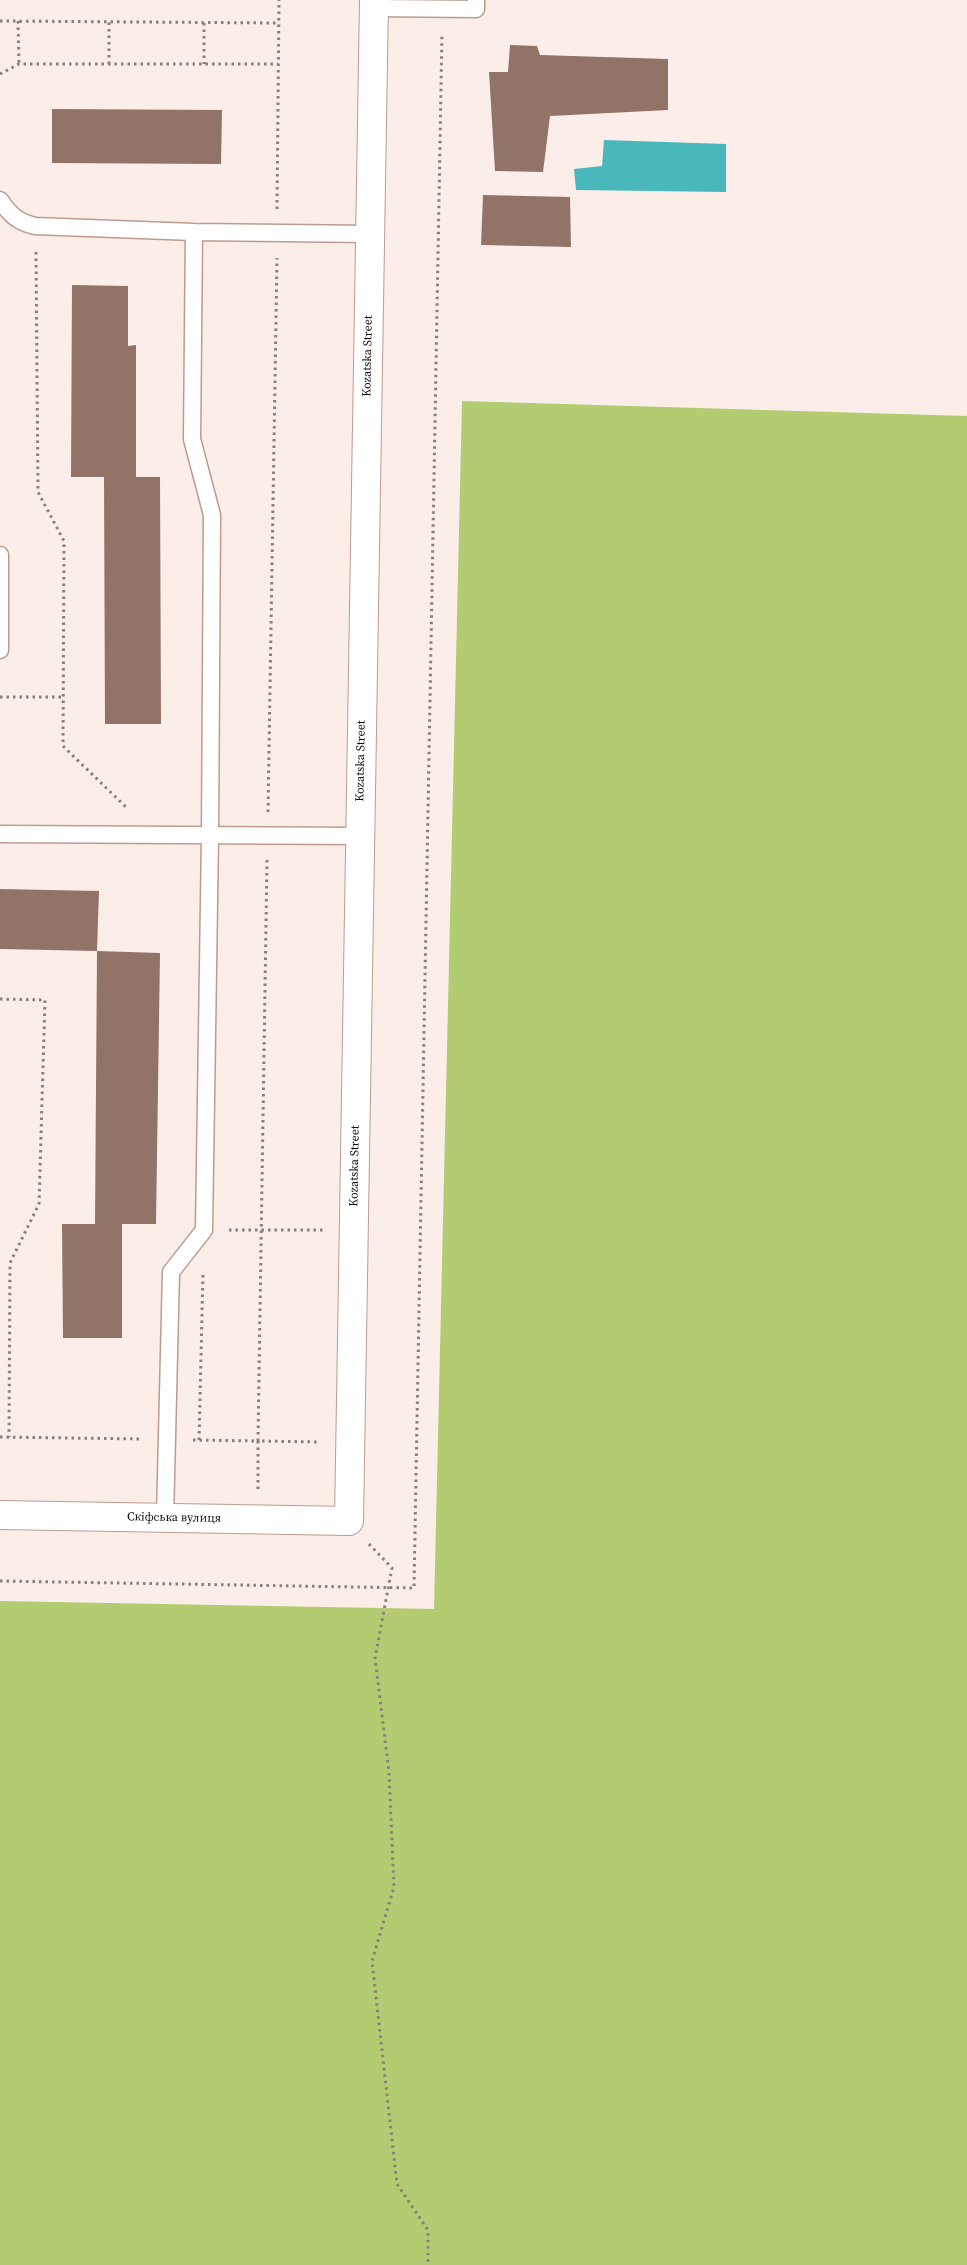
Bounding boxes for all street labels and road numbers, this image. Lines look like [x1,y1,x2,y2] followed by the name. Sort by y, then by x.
[360,315,376,397] street label: Kozatska Street
[353,720,369,802] street label: Kozatska Street
[347,1125,363,1207] street label: Kozatska Street
[127,1510,221,1526] street label: Скіфська вулиця

